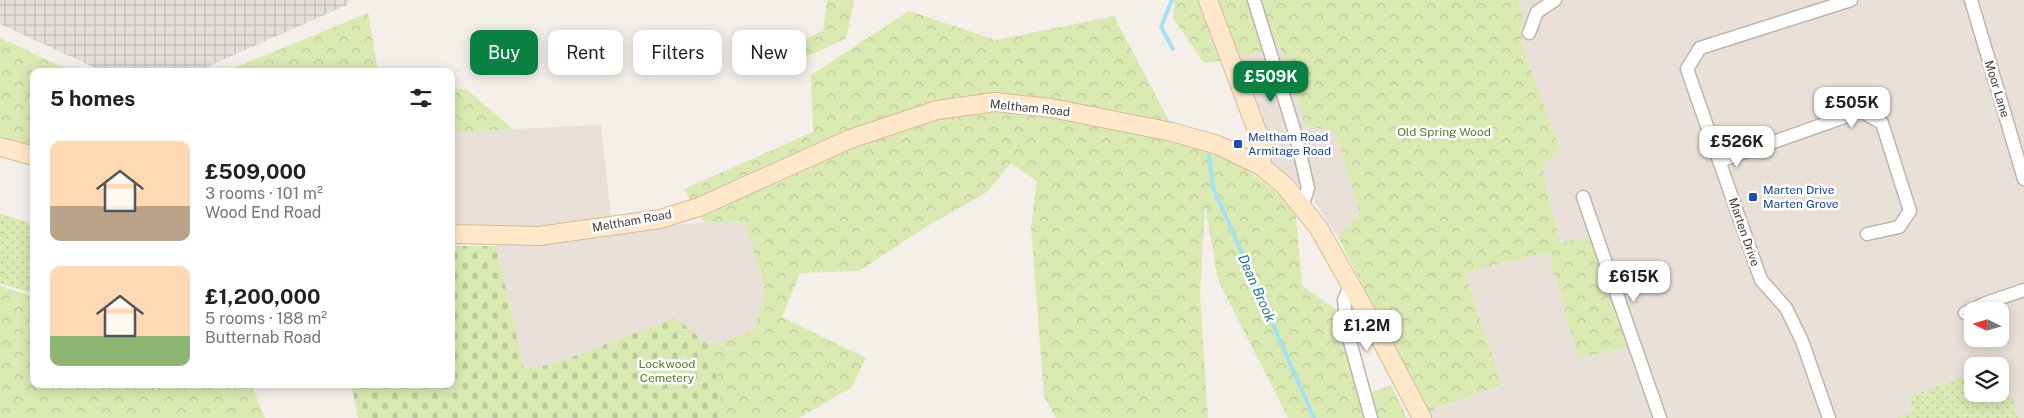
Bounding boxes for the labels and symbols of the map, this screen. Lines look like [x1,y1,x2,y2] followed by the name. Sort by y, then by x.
[1982,59,2012,119] street label: Moor Lane
[1236,61,1306,103] pin: £509K
[1817,86,1887,129] pin: £505K
[989,97,1071,119] street label: Meltham Road
[1397,125,1491,139] park label: Old Spring Wood
[1702,126,1772,168] pin: £526K
[1248,130,1331,158] place label: Meltham Road Armitage Road
[1232,138,1244,150] marker: Meltham Road Armitage Road
[1763,183,1839,211] place label: Marten Drive Marten Grove
[1747,191,1759,203] marker: Marten Drive Marten Grove
[1726,196,1762,268] street label: Marten Drive
[591,207,673,235] street label: Meltham Road
[1235,252,1279,325] water label: Dean Brook
[1599,260,1669,303] pin: £615K
[1964,302,2009,348] north arrow
[1332,310,1402,352] pin: £1.2M
[639,357,695,385] park label: Lockwood Cemetery

